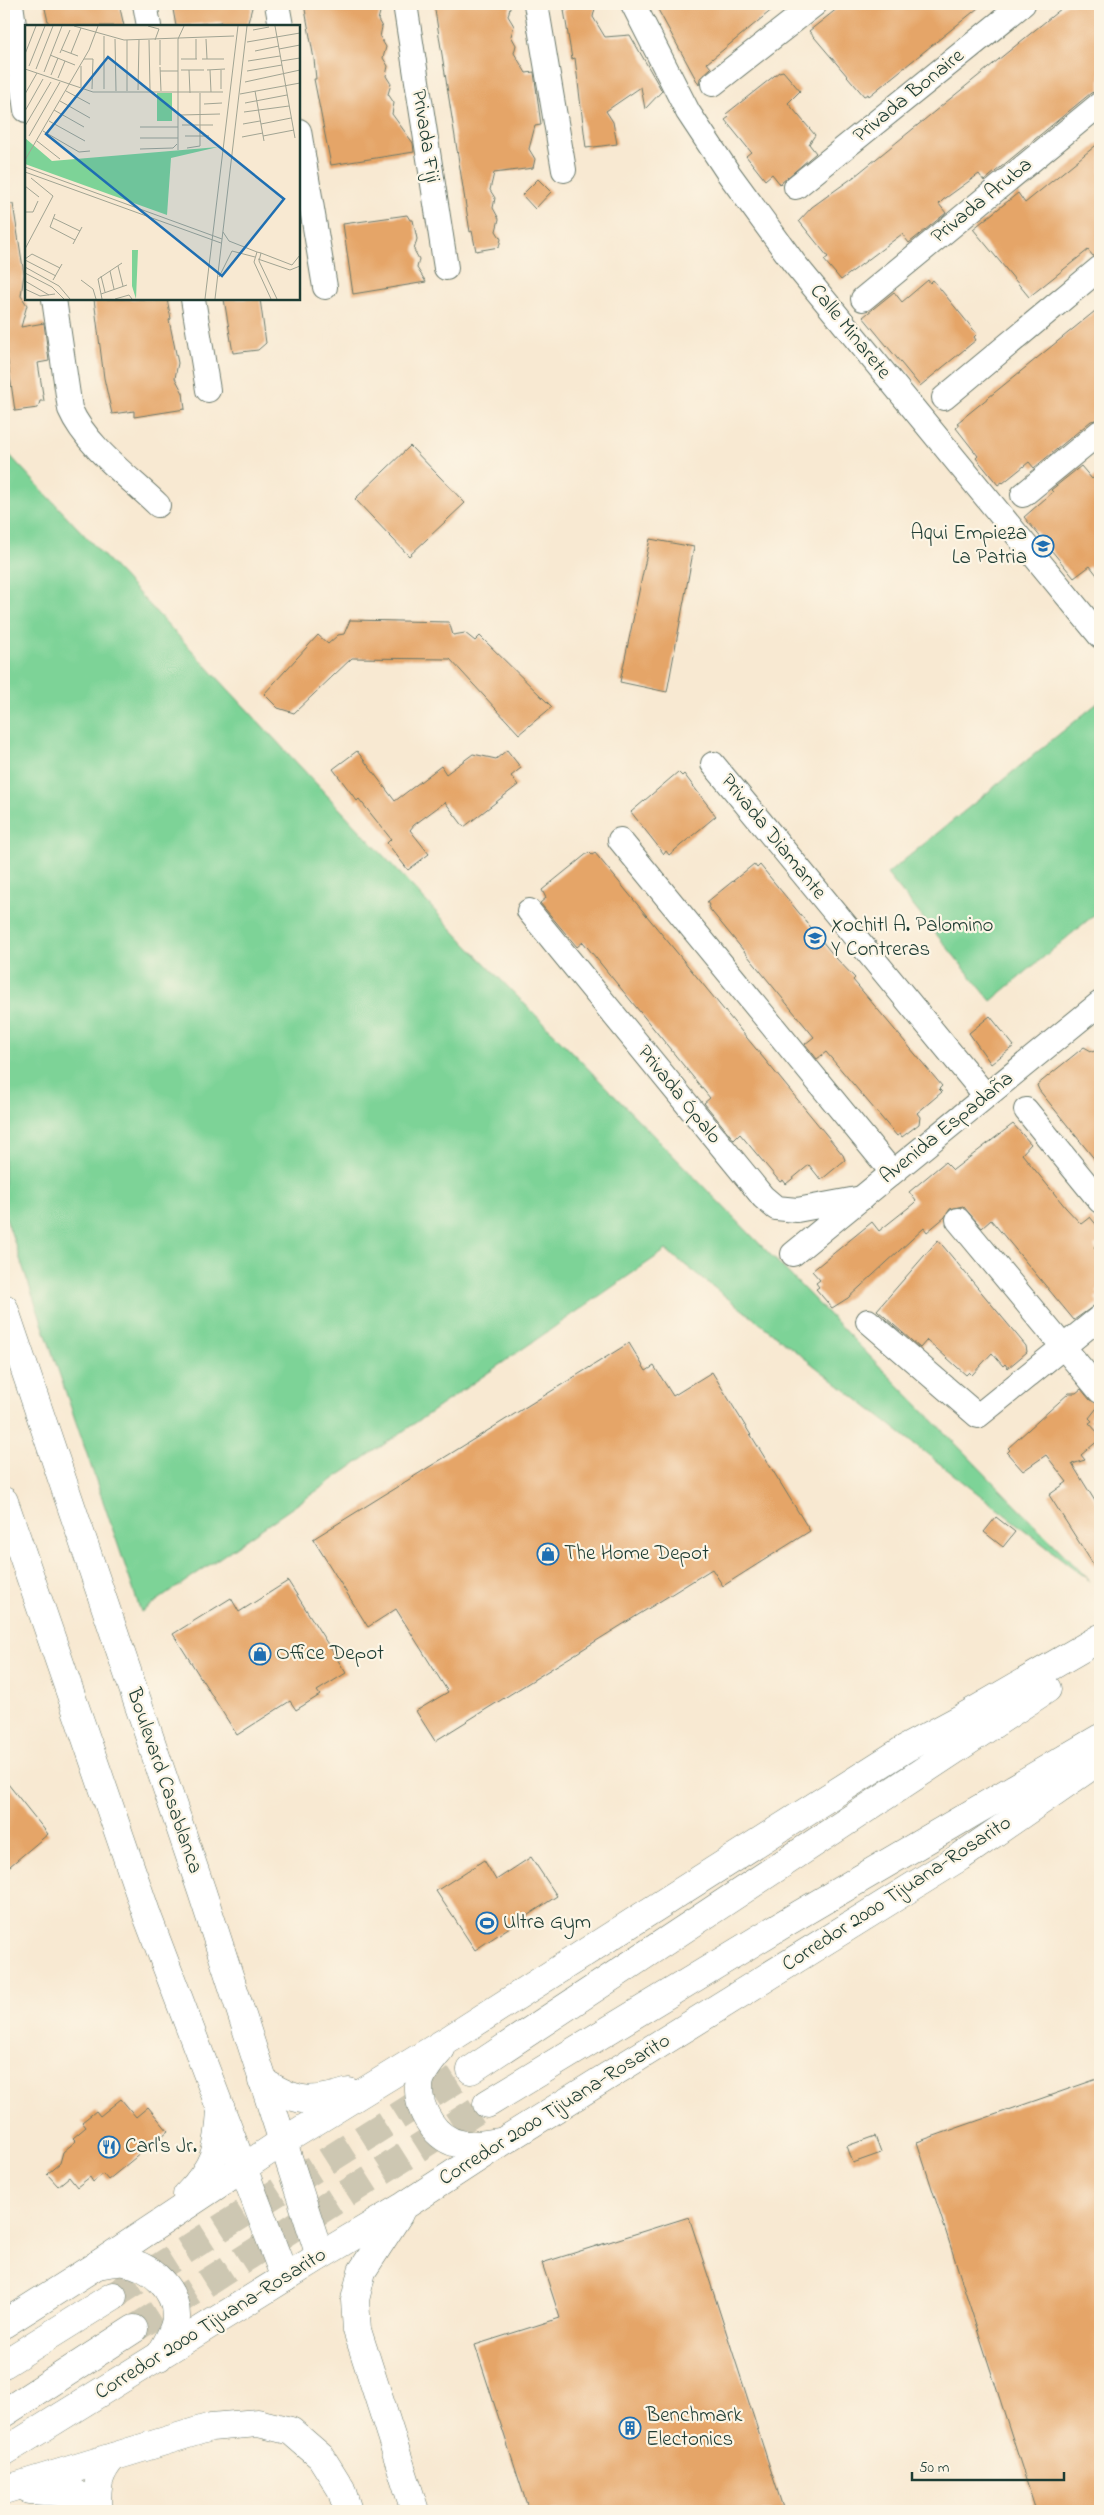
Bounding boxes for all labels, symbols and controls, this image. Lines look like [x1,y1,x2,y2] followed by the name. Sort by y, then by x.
[25,25,300,300] inset map
[847,41,972,150] street label: Privada Bonaire
[403,87,447,185] street label: Privada Fiji
[925,151,1039,251] street label: Privada Aruba
[802,278,898,387] street label: Calle Minarete
[911,519,1027,573] place label: Aqui Empieza La Patria
[1031,534,1055,558] school or university icon: Aqui Empieza La Patria
[713,768,833,907] street label: Privada Diamante
[831,911,994,965] place label: Xochitl A. Palomino Y Contreras
[803,926,827,950] school or university icon: Xochitl A. Palomino Y Contreras
[630,1039,728,1151] street label: Privada Ópalo
[874,1065,1020,1191] street label: Avenida Espadaña
[564,1539,709,1569] place label: The Home Depot
[536,1542,560,1566] shop icon: The Home Depot
[276,1639,384,1669] place label: Office Depot
[248,1642,272,1666] shop icon: Office Depot
[118,1683,210,1878] street label: Boulevard Casablanca
[776,1808,1018,1980] street label: Corredor 2000 Tijuana-Rosarito
[503,1908,591,1940] place label: Ultra Gym
[475,1911,499,1935] sports icon: Ultra Gym
[433,2026,677,2194] street label: Corredor 2000 Tijuana-Rosarito
[125,2132,197,2162] place label: Carl's Jr.
[97,2135,121,2159] restaurant icon: Carl's Jr.
[89,2240,333,2408] street label: Corredor 2000 Tijuana-Rosarito
[645,2401,743,2455] place label: Benchmark Electonics
[618,2416,642,2440] building icon: Benchmark Electonics
[912,2450,1064,2482] scale bar
[919,2457,950,2479] text: 50 m

